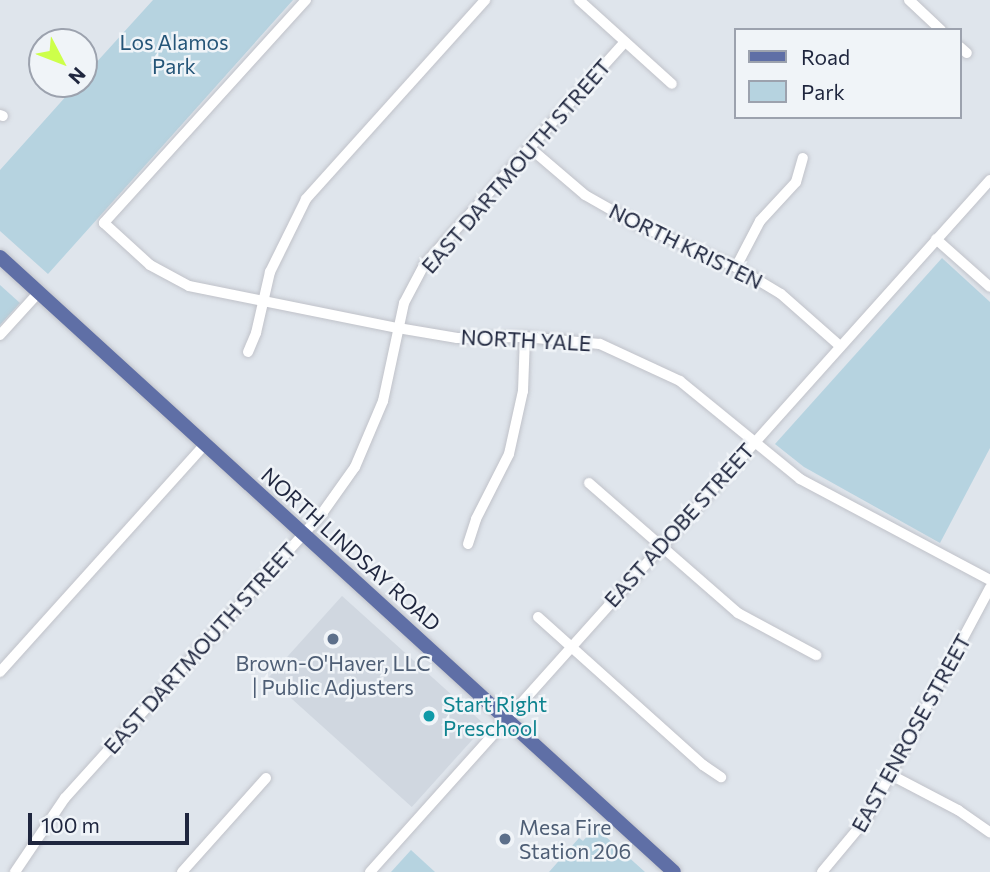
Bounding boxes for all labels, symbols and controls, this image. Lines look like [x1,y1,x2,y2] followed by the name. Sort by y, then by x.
[28,28,98,98] north arrow
[734,28,962,119] legend
[120,29,228,79] park label: Los Alamos Park
[801,44,850,69] text: Road
[416,54,616,278] street label: EAST DARTMOUTH STREET
[64,63,91,89] text: N
[801,79,845,104] text: Park
[605,198,767,294] street label: NORTH KRISTEN
[460,324,592,356] street label: NORTH YALE
[599,438,759,612] street label: EAST ADOBE STREET
[256,462,446,636] street label: NORTH LINDSAY ROAD
[98,537,302,759] street label: EAST DARTMOUTH STREET
[846,630,976,836] street label: EAST ENROSE STREET
[325,631,341,647] marker: Brown-O'Haver, LLC | Public Adjusters
[235,650,431,700] place label: Brown-O'Haver, LLC | Public Adjusters
[443,691,547,741] place label: Start Right Preschool
[421,708,437,724] marker: Start Right Preschool
[32,798,192,842] scale bar
[41,812,100,837] text: 100 m
[519,814,631,864] place label: Mesa Fire Station 206
[497,831,513,847] marker: Mesa Fire Station 206

